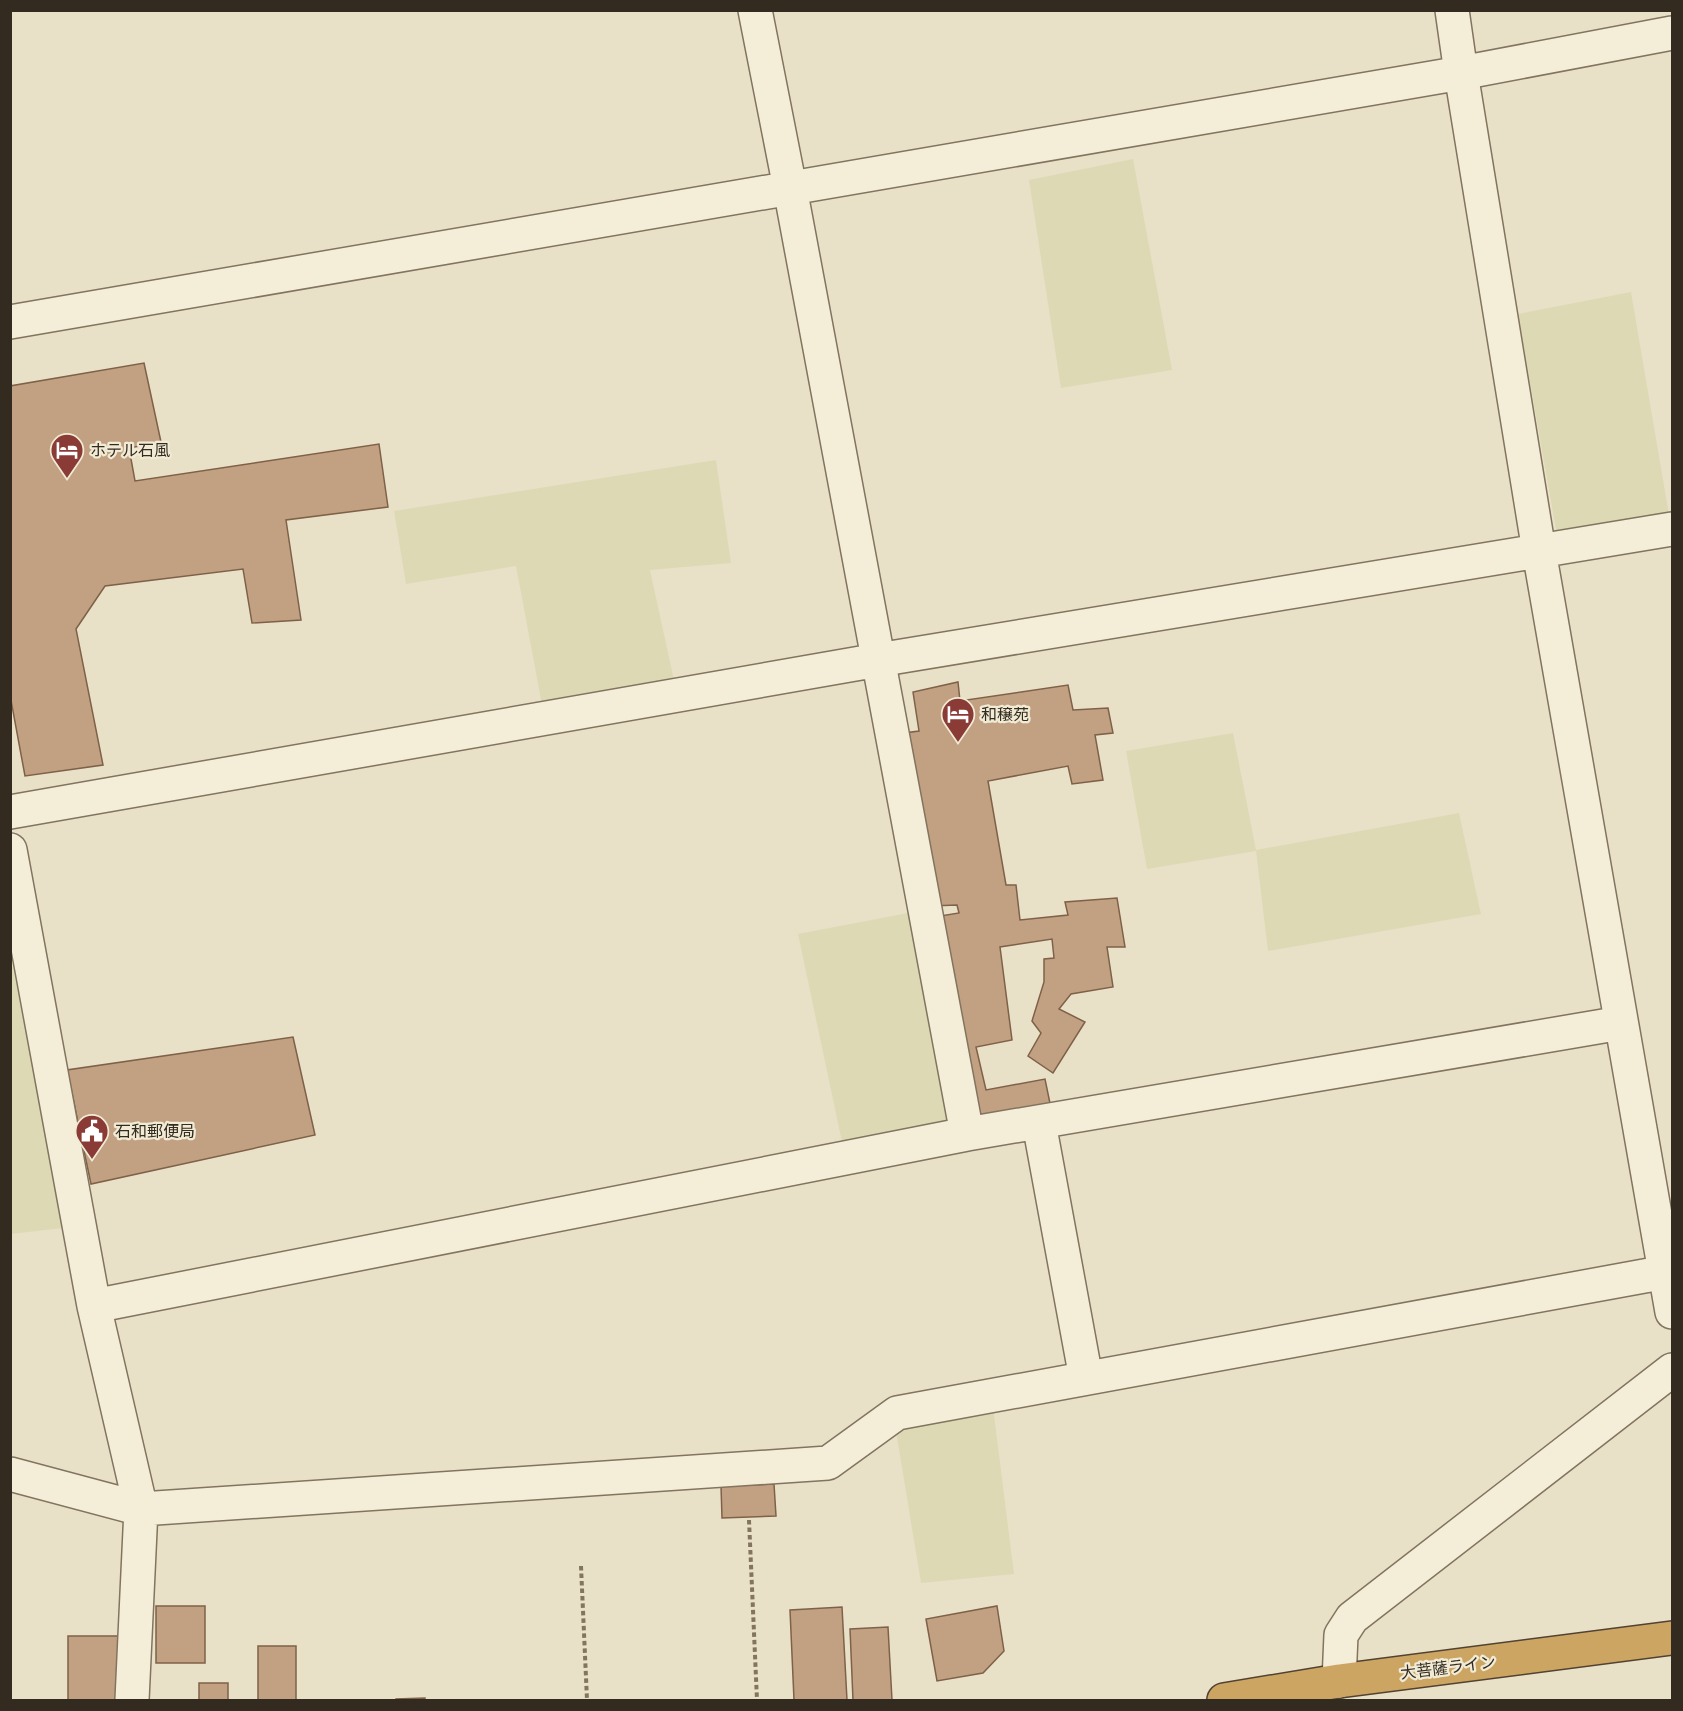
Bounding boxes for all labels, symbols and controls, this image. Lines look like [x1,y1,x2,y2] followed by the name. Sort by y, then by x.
[49,432,85,479] hotel icon: ホテル石風
[90,439,170,461] place label: ホテル石風
[940,696,976,743] hotel icon: 和穣苑
[981,703,1029,725] place label: 和穣苑
[74,1113,110,1160] public building icon: 石和郵便局
[115,1120,195,1142] place label: 石和郵便局
[1399,1650,1497,1684] street label: 大菩薩ライン

